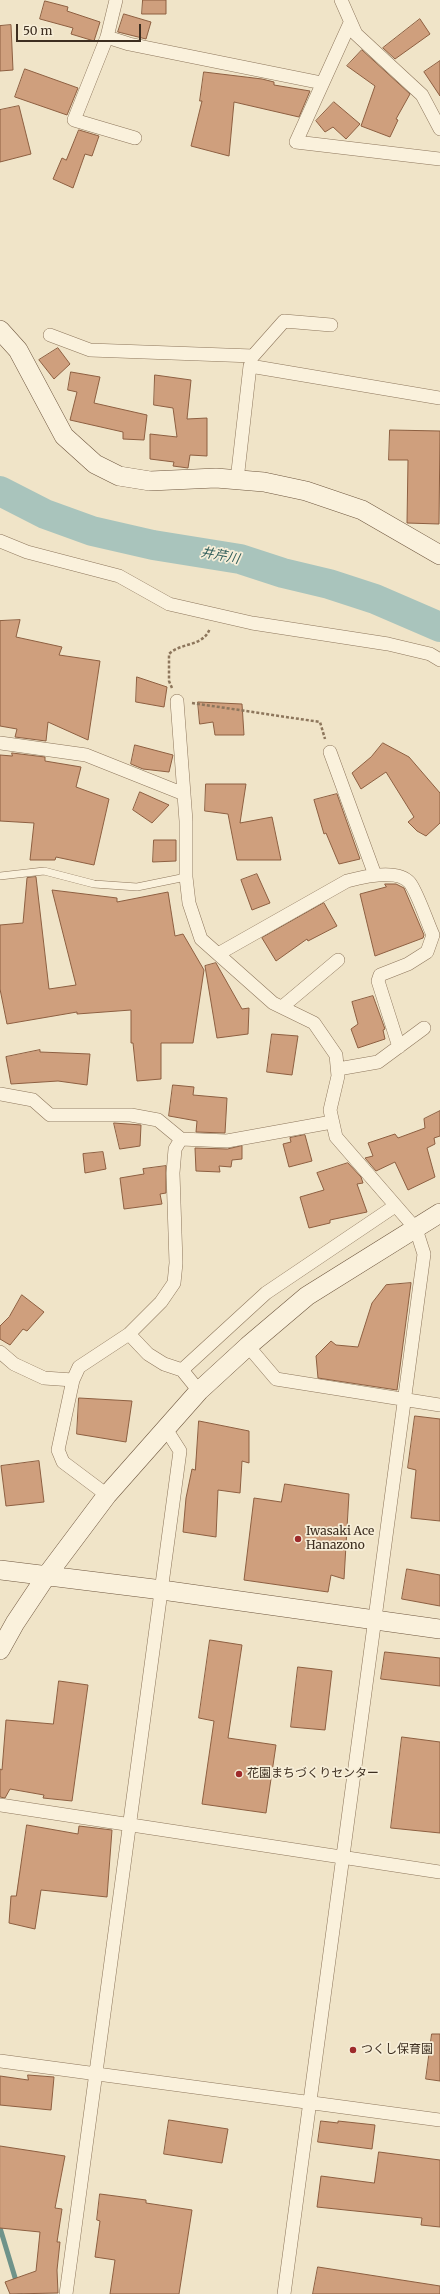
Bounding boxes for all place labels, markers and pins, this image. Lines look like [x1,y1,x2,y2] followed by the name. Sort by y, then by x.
[306,1525,374,1553] place label: Iwasaki Ace Hanazono
[293,1534,303,1544] marker: Iwasaki Ace Hanazono
[247,1767,379,1781] place label: 花園まちづくりセンター
[234,1769,244,1779] marker: 花園まちづくりセンター
[361,2043,433,2057] place label: つくし保育園
[348,2045,358,2055] marker: つくし保育園

